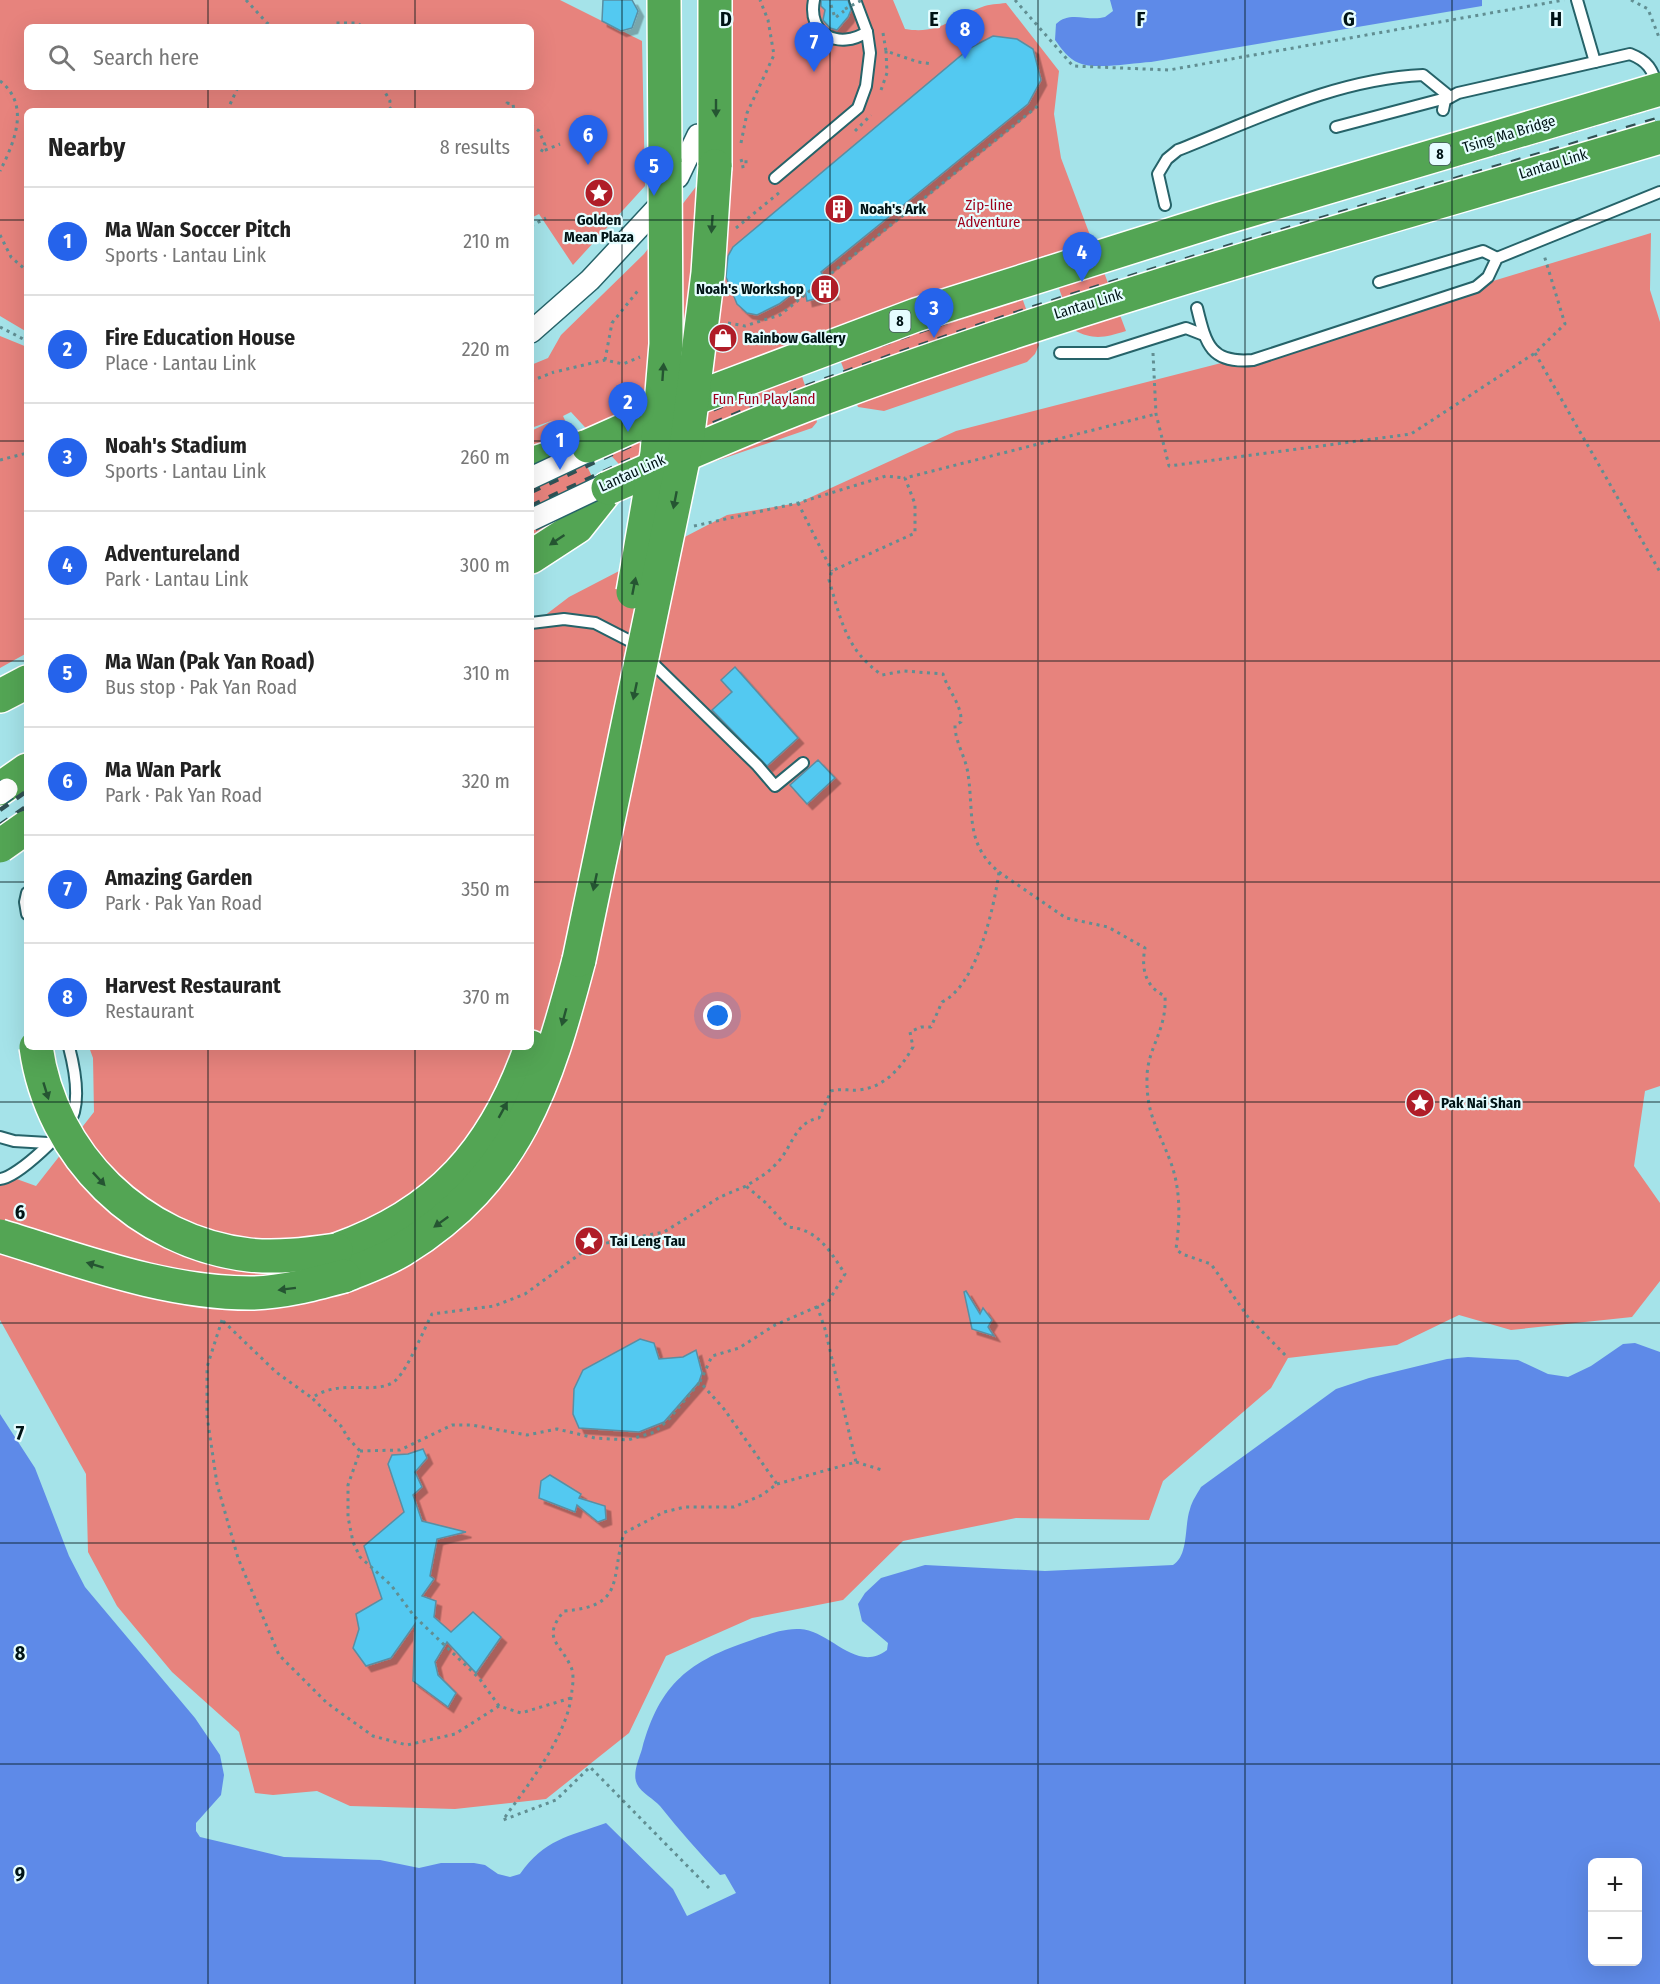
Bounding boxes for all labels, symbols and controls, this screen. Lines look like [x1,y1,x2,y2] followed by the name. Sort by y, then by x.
[720,7,732,31] text: D
[929,7,939,31] text: E
[1137,7,1146,31] text: F
[1343,7,1355,31] text: G
[1550,7,1562,31] text: H
[946,10,984,59] pin: 8
[794,22,834,72] pin: 7
[24,24,534,90] search box
[45,41,78,74] icon: search
[93,44,199,71] text: Search here
[711,98,721,117] one-way arrow
[1461,111,1557,157] street label: Tsing Ma Bridge
[568,116,608,165] pin: 6
[48,132,125,163] text: Nearby
[440,135,510,159] text: 8 results
[1430,143,1450,165] road number: 8
[1517,145,1589,183] street label: Lantau Link
[634,146,674,196] pin: 5
[583,177,615,209] place icon: Golden Mean Plaza
[823,193,855,225] building icon: Noah's Ark
[958,196,1020,231] park label: Zip-line Adventure
[860,200,927,218] place label: Noah's Ark
[564,211,634,246] place label: Golden Mean Plaza
[707,214,716,233] one-way arrow
[105,216,291,243] text: Ma Wan Soccer Pitch
[63,229,72,253] text: 1
[463,229,510,253] text: 210 m
[1062,232,1102,282] pin: 4
[105,243,266,267] text: Sports · Lantau Link
[809,273,841,305] building icon: Noah's Workshop
[696,280,804,298] place label: Noah's Workshop
[1052,285,1124,323] street label: Lantau Link
[914,288,954,338] pin: 3
[890,310,910,332] road number: 8
[707,322,739,354] shop icon: Rainbow Gallery
[105,324,295,351] text: Fire Education House
[744,329,846,347] place label: Rainbow Gallery
[63,337,72,361] text: 2
[462,337,510,361] text: 220 m
[105,351,256,375] text: Place · Lantau Link
[659,363,668,382] one-way arrow
[608,382,648,432] pin: 2
[712,390,816,408] park label: Fun Fun Playland
[540,420,580,470] pin: 1
[105,432,247,459] text: Noah's Stadium
[63,445,72,469] text: 3
[461,445,510,469] text: 260 m
[596,450,668,496] street label: Lantau Link
[105,459,266,483] text: Sports · Lantau Link
[670,491,679,510] one-way arrow
[549,534,565,545] one-way arrow
[105,540,240,567] text: Adventureland
[62,553,73,577] text: 4
[460,553,510,577] text: 300 m
[105,567,248,591] text: Park · Lantau Link
[630,577,639,596] one-way arrow
[105,648,314,675] text: Ma Wan (Pak Yan Road)
[63,661,72,685] text: 5
[463,661,510,685] text: 310 m
[105,675,297,699] text: Bus stop · Pak Yan Road
[630,682,639,701] one-way arrow
[105,756,221,783] text: Ma Wan Park
[62,769,73,793] text: 6
[462,769,510,793] text: 320 m
[105,783,262,807] text: Park · Pak Yan Road
[105,864,253,891] text: Amazing Garden
[590,873,599,892] one-way arrow
[63,877,72,901] text: 7
[461,877,510,901] text: 350 m
[105,891,262,915] text: Park · Pak Yan Road
[105,972,281,999] text: Harvest Restaurant
[62,985,73,1009] text: 8
[463,985,510,1009] text: 370 m
[105,999,194,1023] text: Restaurant
[703,1001,732,1030] your location
[558,1008,568,1026] one-way arrow
[42,1082,51,1100] one-way arrow
[1404,1087,1436,1119] place icon: Pak Nai Shan
[1441,1094,1521,1112] place label: Pak Nai Shan
[498,1101,508,1118] one-way arrow
[91,1172,105,1186] one-way arrow
[15,1200,25,1224] text: 6
[433,1216,448,1228] one-way arrow
[573,1225,605,1257] place icon: Tai Leng Tau
[610,1232,686,1250] place label: Tai Leng Tau
[86,1260,104,1269] one-way arrow
[277,1285,296,1294] one-way arrow
[16,1421,25,1445] text: 7
[15,1641,26,1665] text: 8
[1588,1858,1642,1966] map controls
[1588,1858,1642,1912] button: +
[15,1862,25,1886] text: 9
[1588,1912,1642,1966] button: −

